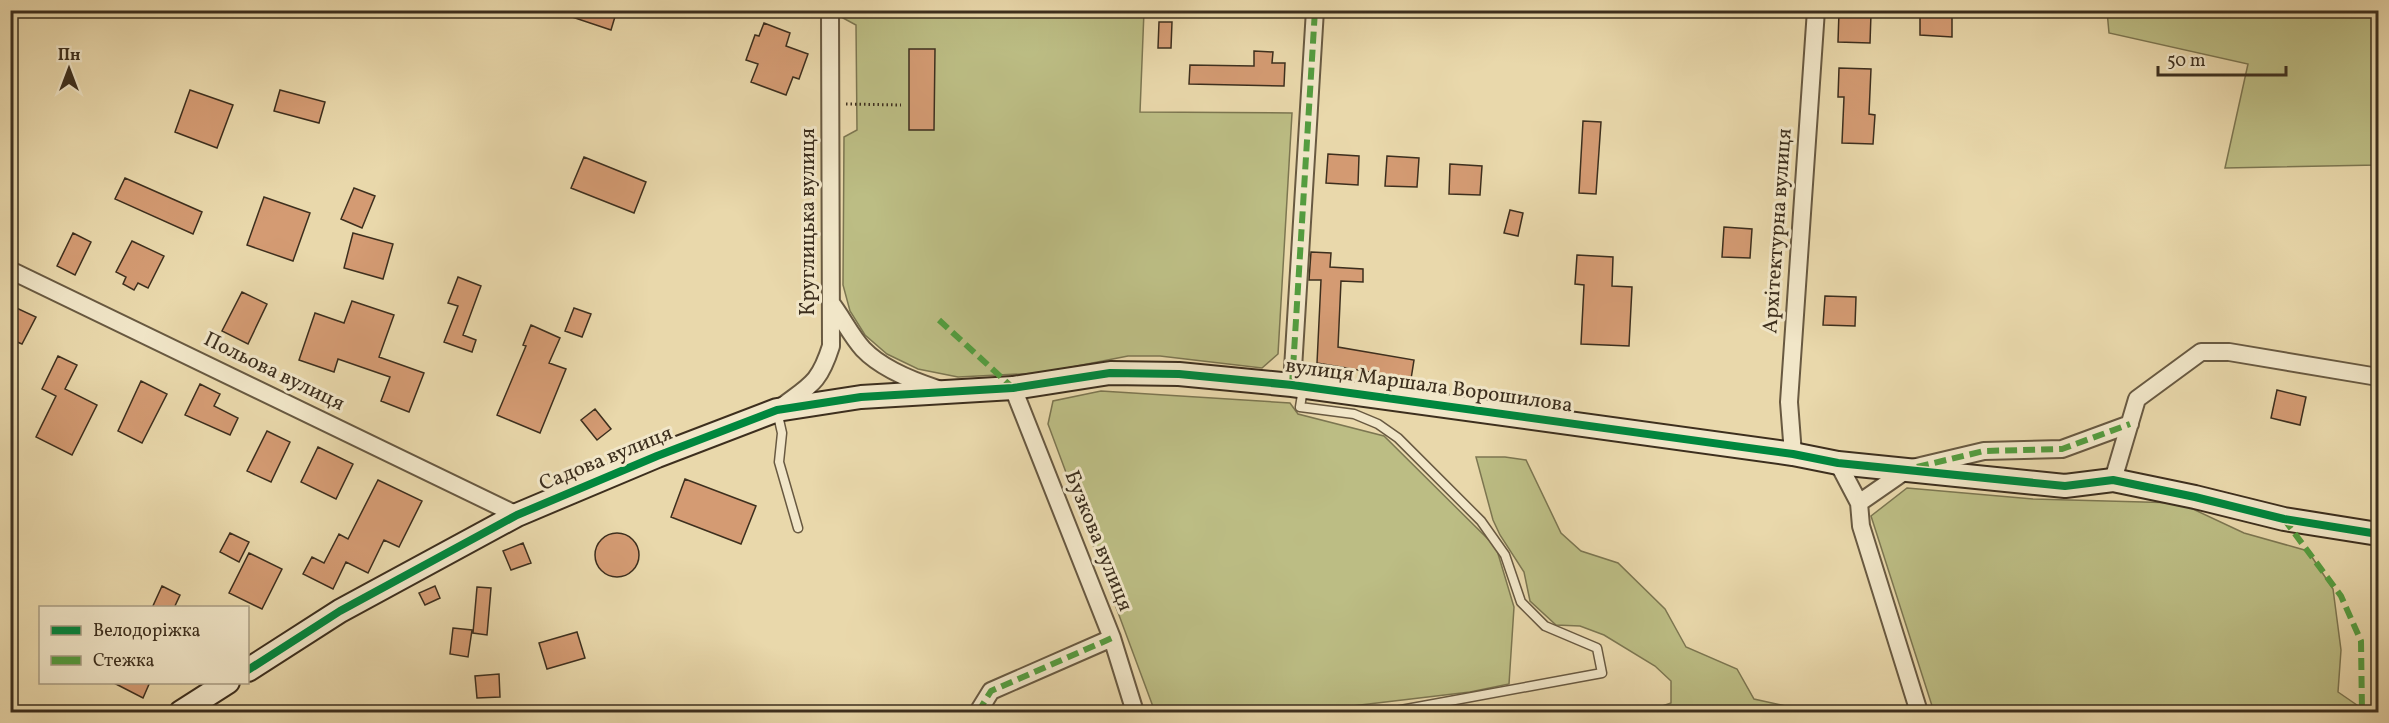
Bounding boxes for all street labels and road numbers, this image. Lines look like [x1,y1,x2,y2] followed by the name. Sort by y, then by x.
[1756,127,1800,335] street label: Архітектурна вулиця
[794,128,823,316] street label: Круглицька вулиця
[199,325,349,419] street label: Польова вулиця
[1283,351,1575,421] street label: вулиця Маршала Ворошилова
[535,419,677,499] street label: Садова вулиця
[1057,466,1139,616] street label: Бузкова вулиця

